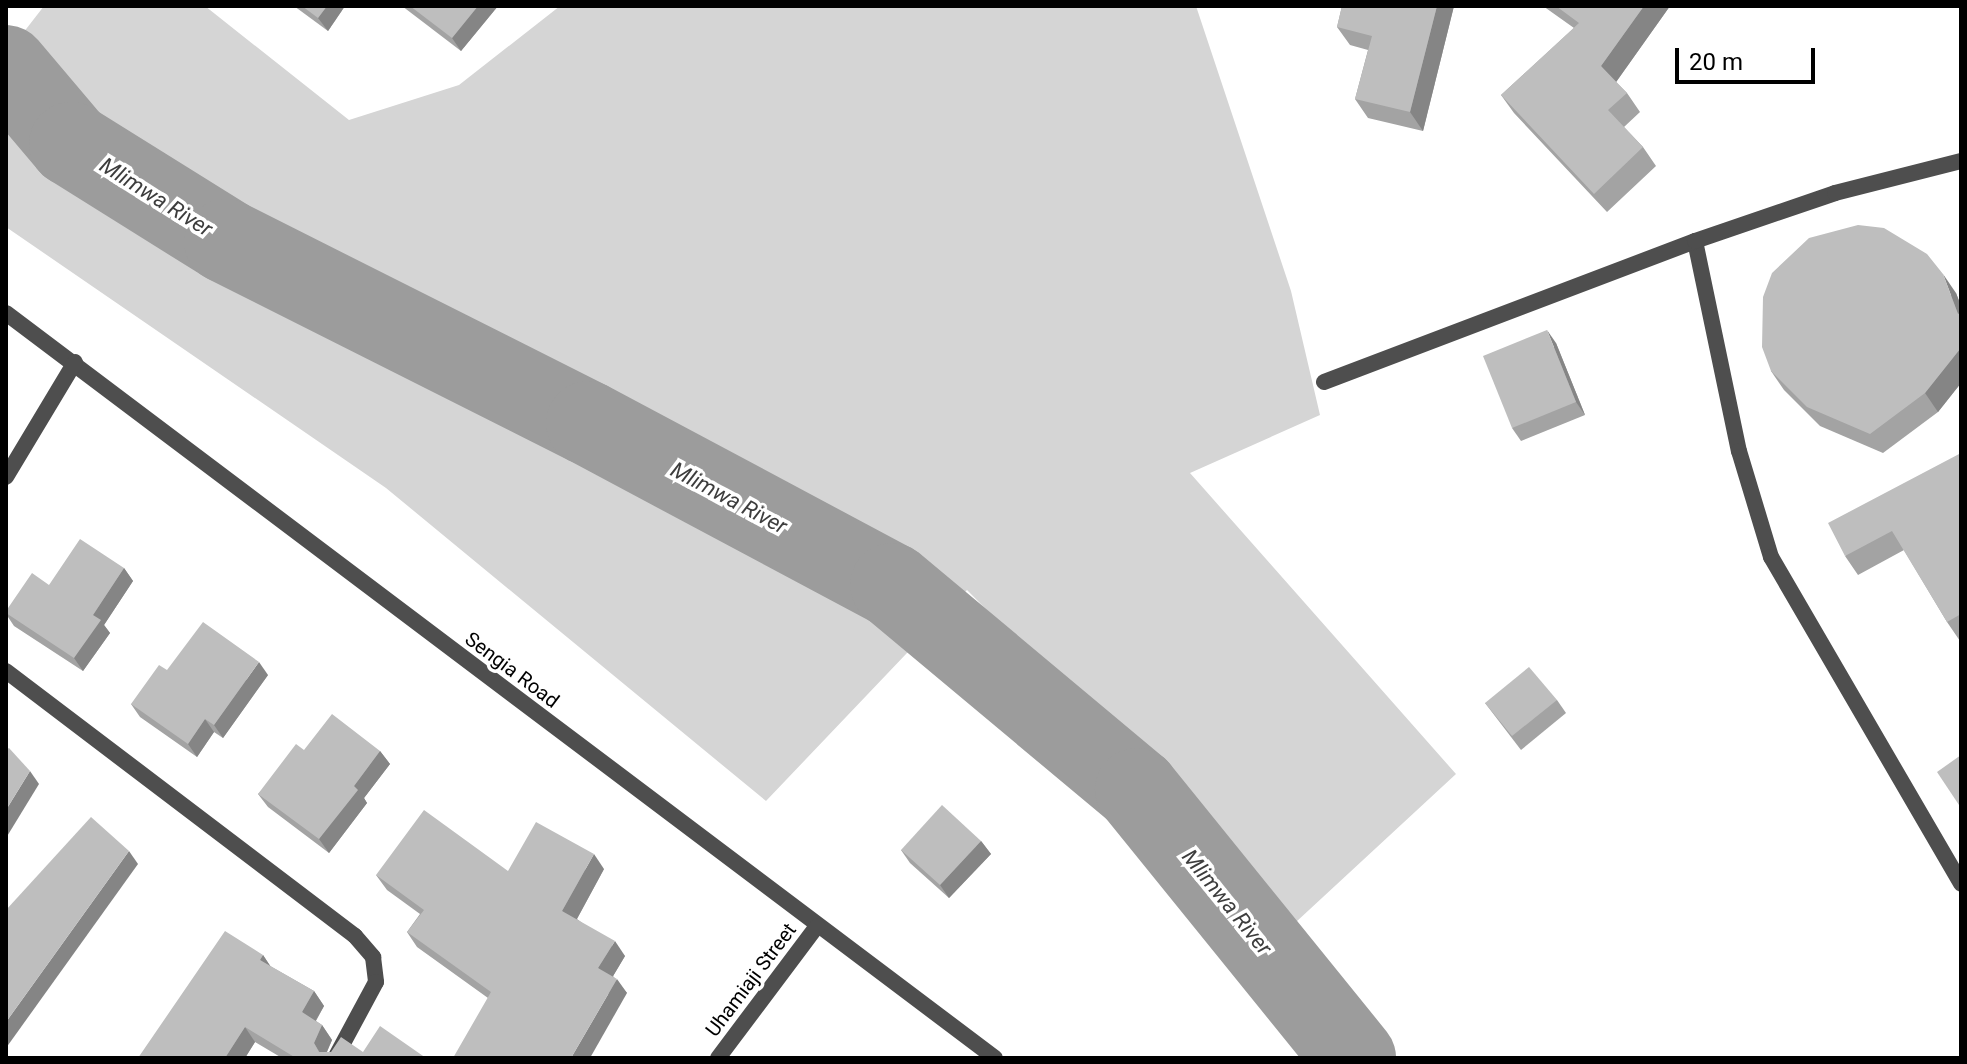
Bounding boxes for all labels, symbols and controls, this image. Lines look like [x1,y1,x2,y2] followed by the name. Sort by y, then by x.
[1679,32,1819,82] scale bar
[1689,48,1743,76] text: 20 m
[95,152,217,242] water label: Mlimwa River
[666,456,792,540] water label: Mlimwa River
[460,627,564,713] street label: Sengia Road
[1177,844,1277,960] water label: Mlimwa River
[701,919,801,1041] street label: Uhamiaji Street

